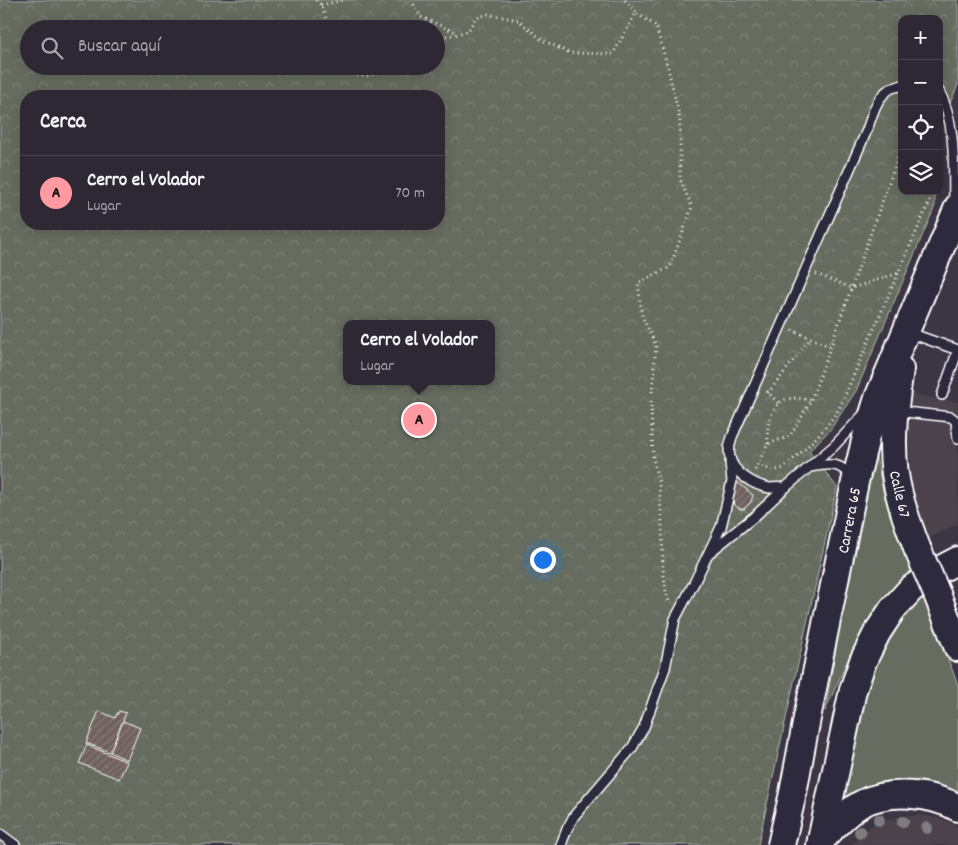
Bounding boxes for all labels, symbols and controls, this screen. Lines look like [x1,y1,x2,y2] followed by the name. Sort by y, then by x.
[898,15,943,195] map controls
[898,15,943,60] button: +
[20,20,445,75] search box
[38,34,66,62] icon: search
[78,34,160,61] text: Buscar aquí
[898,60,943,105] button: −
[898,105,943,150] button: locate
[40,108,86,138] text: Cerca
[898,150,943,195] button: layers
[87,168,204,195] text: Cerro el Volador
[52,182,60,205] text: A
[395,182,425,205] text: 70 m
[87,195,121,218] text: Lugar
[343,320,495,385] popup
[360,328,478,355] text: Cerro el Volador
[360,355,394,378] text: Lugar
[403,401,435,439] pin: A
[882,469,915,520] street label: Calle 67
[833,486,868,555] street label: Carrera 65
[530,547,556,573] your location

